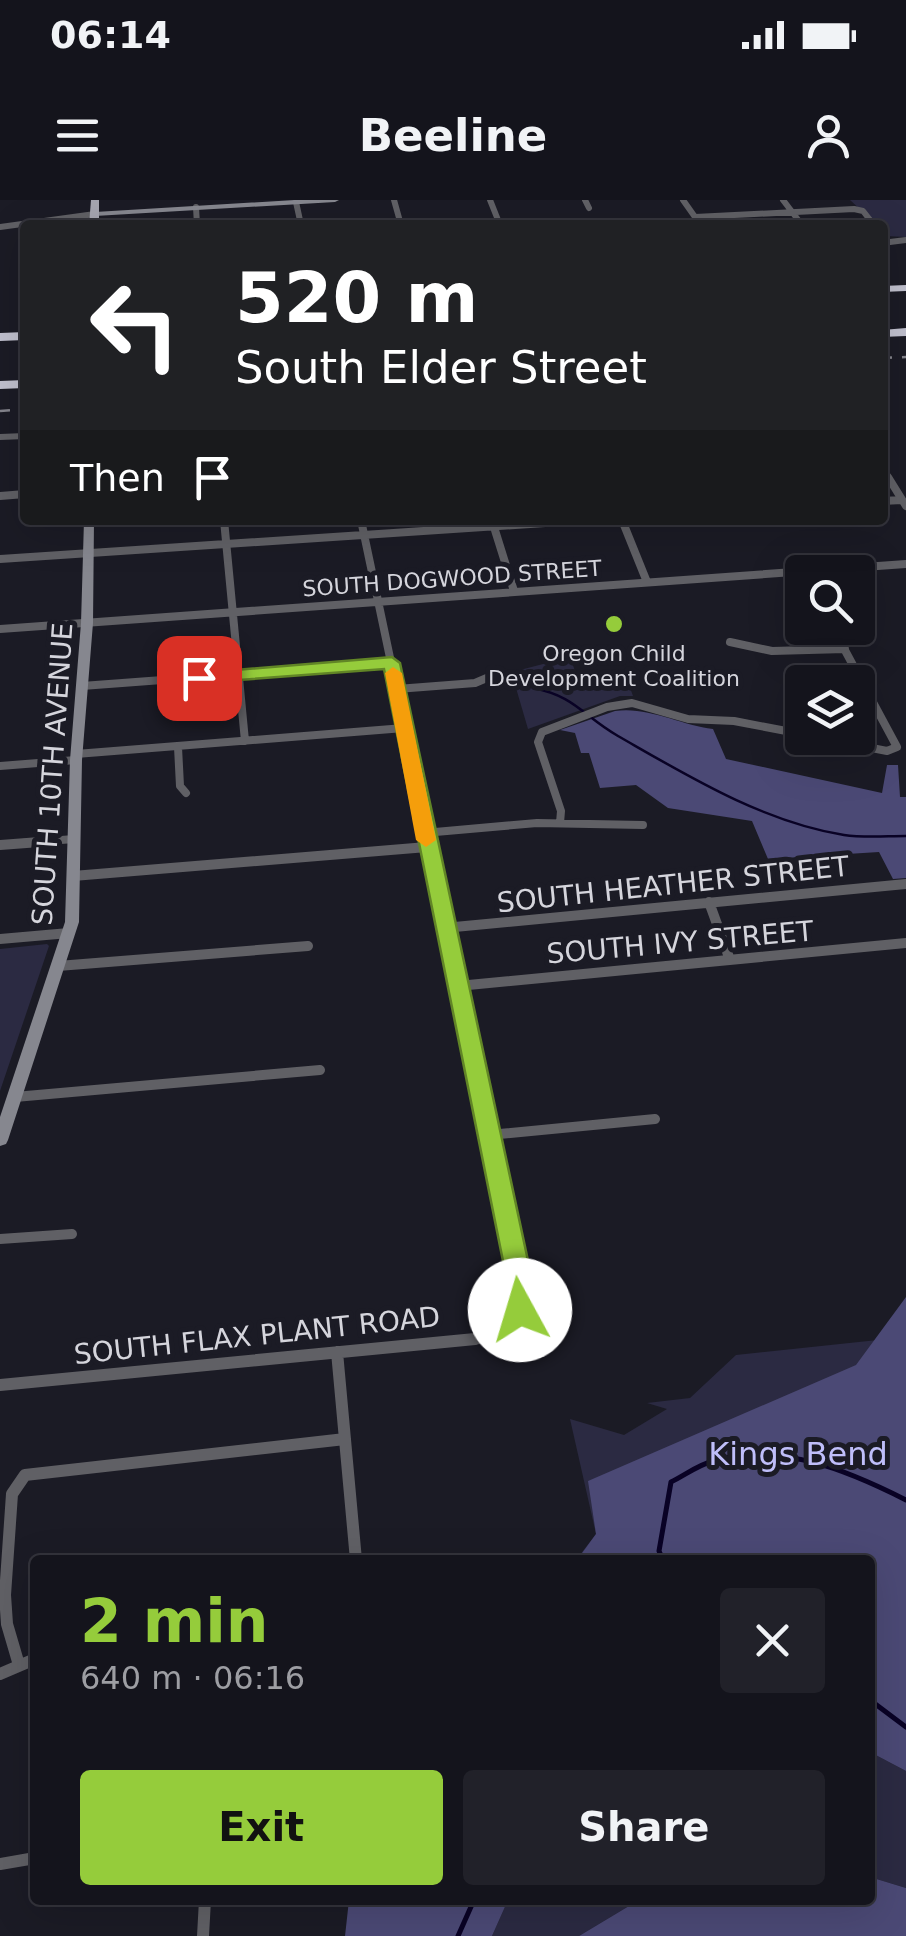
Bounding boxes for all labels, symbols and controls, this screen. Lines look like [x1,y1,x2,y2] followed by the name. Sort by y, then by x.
[50,13,171,57] text: 06:14
[50,108,105,163] icon: menu
[801,108,856,163] icon: person
[359,109,547,162] text: Beeline
[235,257,478,339] text: 520 m
[70,260,200,390] icon: left
[235,341,647,394] text: South Elder Street
[185,450,240,505] icon: arrive
[70,456,165,500] text: Then
[785,555,875,755] map controls
[785,555,875,645] button: search
[302,556,603,601] street label: SOUTH DOGWOOD STREET
[603,613,625,635] marker: Oregon Child Development Coalition
[25,622,80,927] street label: SOUTH 10TH AVENUE
[157,636,242,721] pin
[488,641,740,691] place label: Oregon Child Development Coalition
[172,651,227,706] icon: arrive
[785,665,875,755] button: layers
[495,849,852,919] street label: SOUTH HEATHER STREET
[545,914,816,971] street label: SOUTH IVY STREET
[468,1258,572,1362] position arrow
[72,1300,442,1371] street label: SOUTH FLAX PLANT ROAD
[708,1435,888,1473] park label: Kings Bend
[80,1586,268,1656] text: 2 min
[720,1588,825,1693] button: close
[80,1659,305,1697] text: 640 m · 06:16
[80,1770,443,1885] button: Exit
[463,1770,825,1885] button: Share

